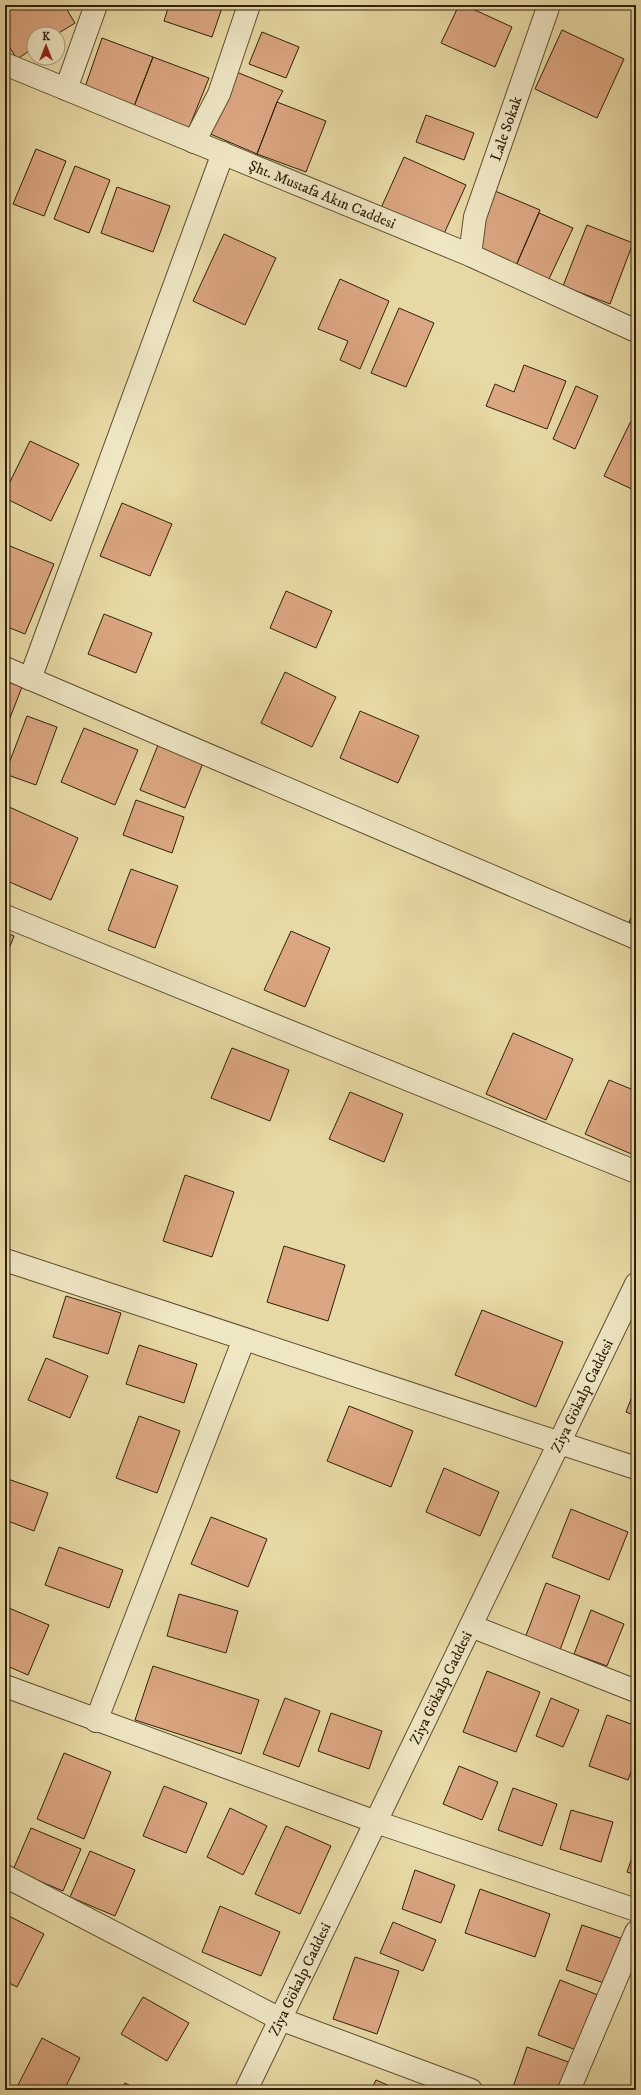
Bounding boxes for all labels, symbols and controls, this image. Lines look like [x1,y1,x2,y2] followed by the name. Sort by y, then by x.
[26,26,66,66] north arrow
[42,30,50,44] text: K
[486,93,526,164] street label: Lale Sokak
[246,156,399,233] street label: Şht. Mustafa Akın Caddesi
[546,1336,617,1456] street label: Ziya Gökalp Caddesi
[405,1628,476,1747] street label: Ziya Gökalp Caddesi
[264,1919,335,2039] street label: Ziya Gökalp Caddesi

